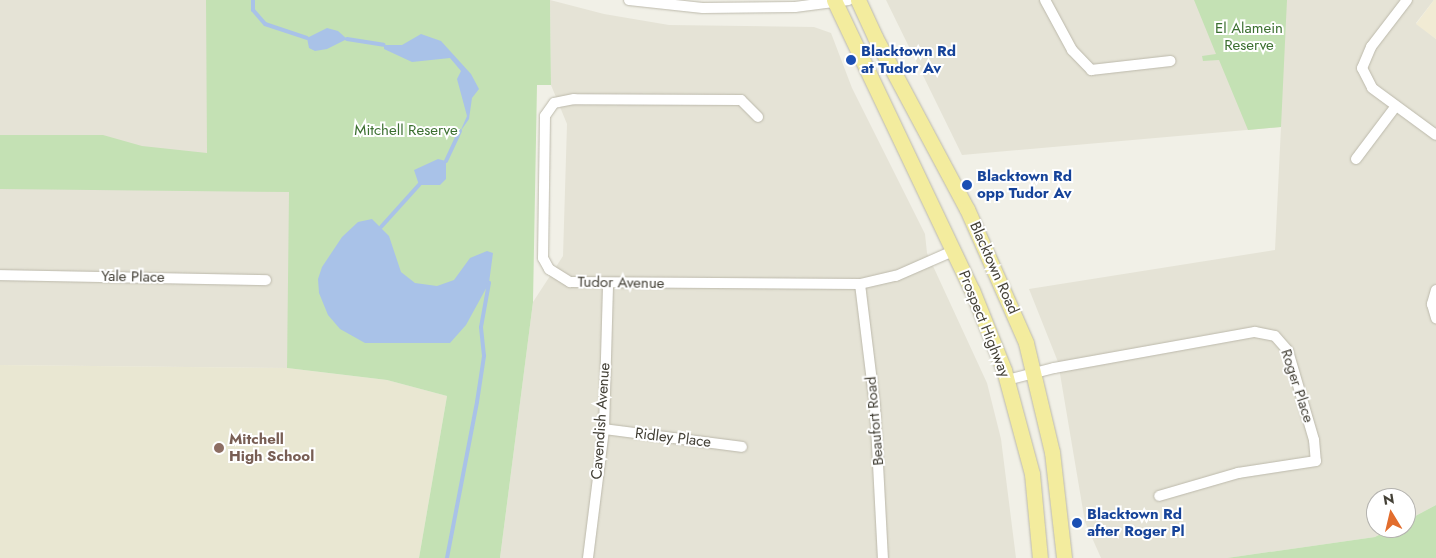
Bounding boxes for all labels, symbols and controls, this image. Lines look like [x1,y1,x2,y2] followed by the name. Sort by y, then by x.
[1215,19,1283,54] park label: El Alamein Reserve
[861,42,956,77] place label: Blacktown Rd at Tudor Av
[845,54,857,66] marker: Blacktown Rd at Tudor Av
[354,122,458,140] park label: Mitchell Reserve
[977,167,1072,202] place label: Blacktown Rd opp Tudor Av
[961,179,973,191] marker: Blacktown Rd opp Tudor Av
[966,219,1022,317] street label: Blacktown Road
[101,267,165,287] street label: Yale Place
[954,268,1014,380] street label: Prospect Highway
[577,273,665,293] street label: Tudor Avenue
[1277,347,1317,425] street label: Roger Place
[588,362,614,480] street label: Cavendish Avenue
[862,376,888,466] street label: Beaufort Road
[634,424,712,452] street label: Ridley Place
[229,430,314,465] place label: Mitchell High School
[213,442,225,454] marker: Mitchell High School
[1366,488,1416,538] north arrow
[1382,488,1396,510] text: N
[1087,505,1185,540] place label: Blacktown Rd after Roger Pl
[1071,517,1083,529] marker: Blacktown Rd after Roger Pl

